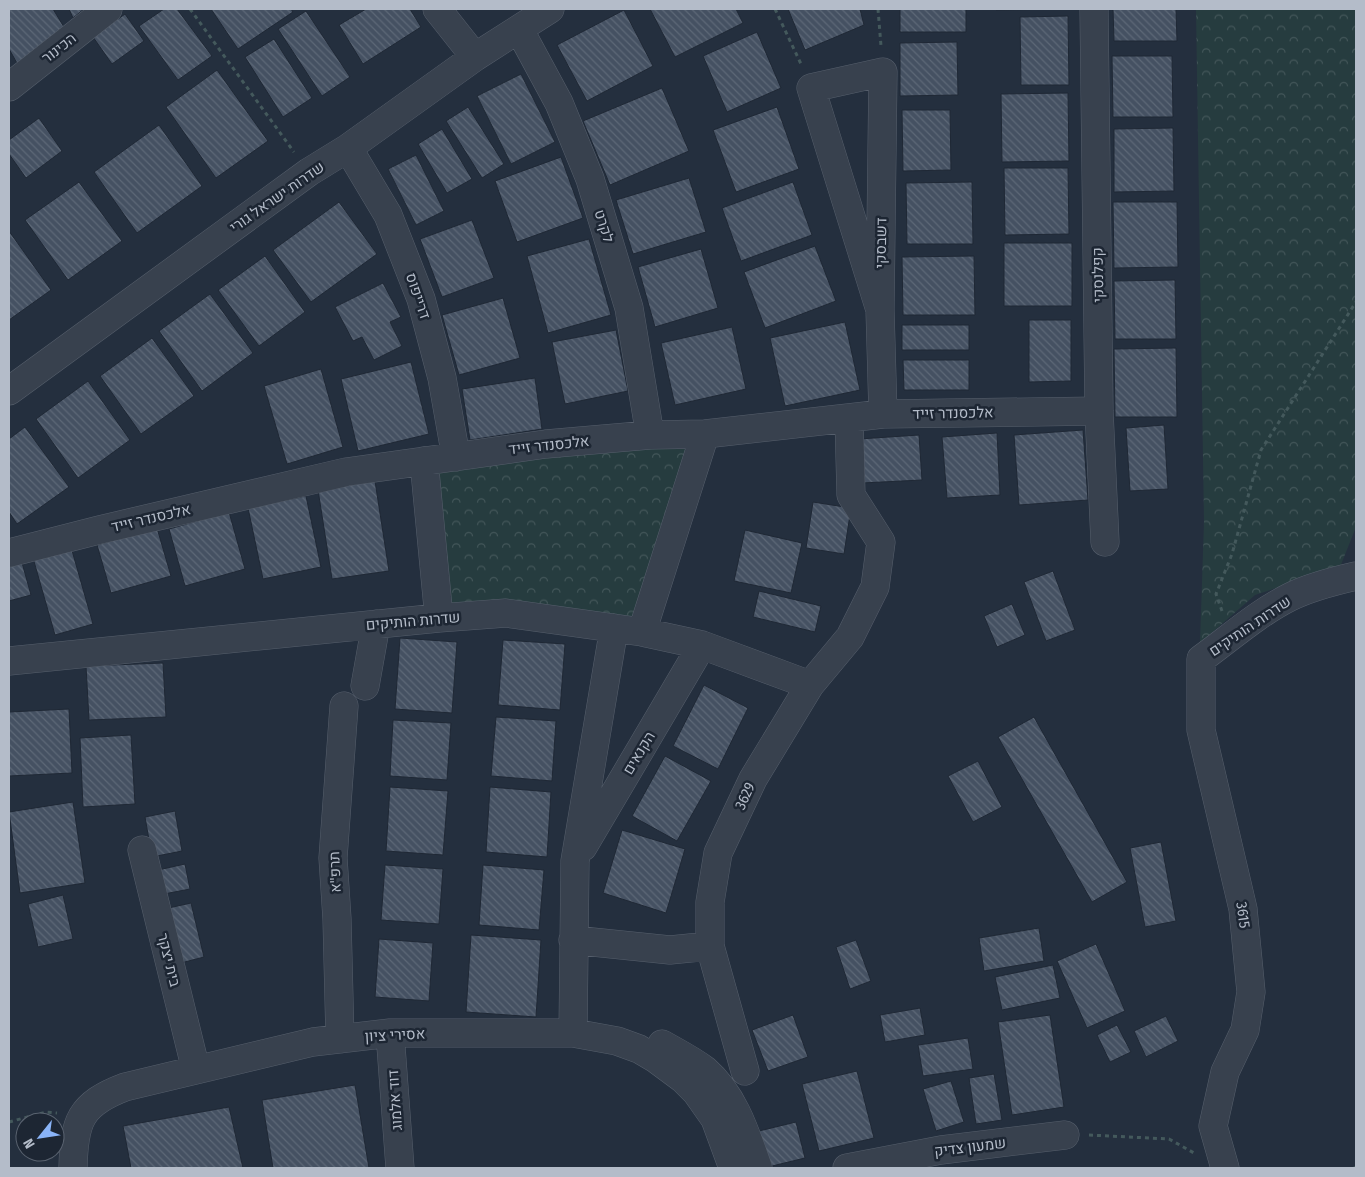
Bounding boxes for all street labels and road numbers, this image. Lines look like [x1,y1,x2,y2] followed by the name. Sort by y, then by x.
[38,29,80,67] street label: הכינור
[226,158,328,236] street label: שדרות ישראל גורי
[590,207,618,245] street label: לקרט
[872,217,890,269] street label: דשבסקי
[1089,247,1107,303] street label: קפלנסקי
[402,271,434,322] street label: דרייפוס
[912,403,994,423] street label: אלכסנדר זייד
[508,432,590,458] street label: אלכסנדר זייד
[109,500,193,536] street label: אלכסנדר זייד
[1206,592,1294,660] street label: שדרות הותיקים
[365,608,461,634] street label: שדרות הותיקים
[619,728,659,778] street label: הקנאים
[731,780,759,812] street label: 3629
[325,851,345,893] street label: תרפ"א
[1232,901,1254,929] street label: 3615
[154,931,184,989] street label: בית יצקר
[364,1024,426,1046] street label: אסירי ציון
[384,1069,406,1131] street label: דוד אלמוג
[933,1134,1007,1160] street label: שמעון צדיק

